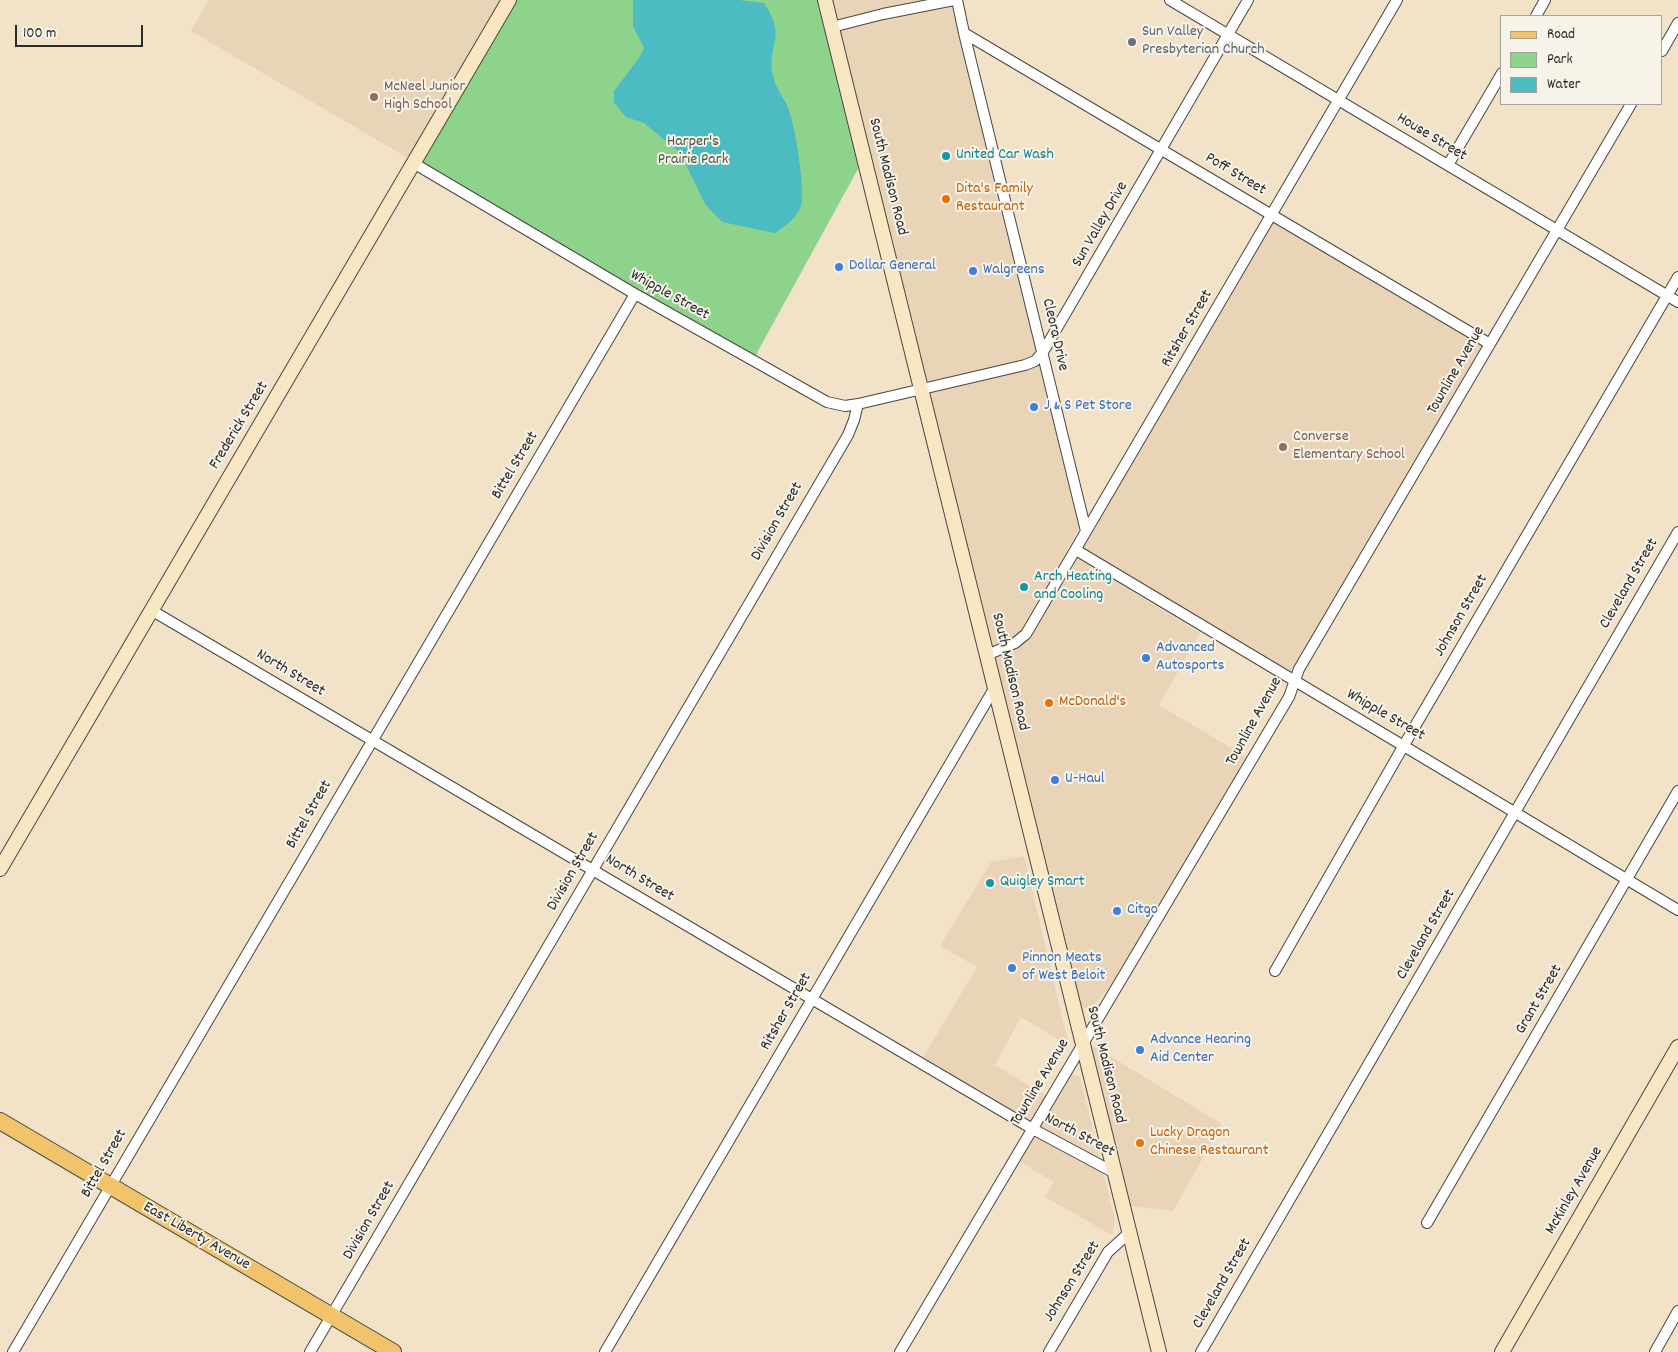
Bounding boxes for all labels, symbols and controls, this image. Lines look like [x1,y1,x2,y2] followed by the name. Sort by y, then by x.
[18,15,145,47] scale bar
[1500,15,1663,105] legend
[23,23,56,45] text: 100 m
[1142,23,1265,61] place label: Sun Valley Presbyterian Church
[1547,24,1575,46] text: Road
[1126,36,1138,48] marker: Sun Valley Presbyterian Church
[1547,49,1573,71] text: Park
[1547,74,1580,96] text: Water
[384,78,465,116] place label: McNeel Junior High School
[368,91,380,103] marker: McNeel Junior High School
[1392,110,1470,166] street label: House Street
[863,116,911,238] street label: South Madison Road
[658,133,728,171] park label: Harper's Prairie Park
[956,146,1054,166] place label: United Car Wash
[1201,149,1269,201] street label: Poff Street
[940,150,952,162] marker: United Car Wash
[1069,179,1133,271] street label: Sun Valley Drive
[956,180,1033,218] place label: Dita's Family Restaurant
[940,193,952,205] marker: Dita's Family Restaurant
[849,257,936,277] place label: Dollar General
[833,261,845,273] marker: Dollar General
[983,261,1045,281] place label: Walgreens
[967,265,979,277] marker: Walgreens
[626,266,712,326] street label: Whipple Street
[1158,287,1218,371] street label: Ritsher Street
[1036,297,1072,373] street label: Cleora Drive
[1424,324,1490,418] street label: Townline Avenue
[206,379,274,473] street label: Frederick Street
[1044,397,1132,417] place label: J & S Pet Store
[1028,401,1040,413] marker: J & S Pet Store
[1293,428,1405,466] place label: Converse Elementary School
[488,429,544,503] street label: Bittel Street
[1277,441,1289,453] marker: Converse Elementary School
[748,479,808,565] street label: Division Street
[1596,535,1664,633] street label: Cleveland Street
[1034,568,1112,606] place label: Arch Heating and Cooling
[1431,572,1493,660] street label: Johnson Street
[1018,581,1030,593] marker: Arch Heating and Cooling
[986,611,1032,733] street label: South Madison Road
[1156,639,1224,677] place label: Advanced Autosports
[252,646,328,702] street label: North Street
[1140,652,1152,664] marker: Advanced Autosports
[1223,674,1287,770] street label: Townline Avenue
[1342,686,1428,746] street label: Whipple Street
[1059,693,1126,713] place label: McDonald's
[1043,697,1055,709] marker: McDonald's
[1065,770,1105,790] place label: U-Haul
[1049,774,1061,786] marker: U-Haul
[283,777,337,853] street label: Bittel Street
[544,829,604,915] street label: Division Street
[601,851,677,907] street label: North Street
[1000,873,1085,893] place label: Quigley Smart
[984,877,996,889] marker: Quigley Smart
[1393,886,1461,984] street label: Cleveland Street
[1127,901,1158,921] place label: Citgo
[1111,905,1123,917] marker: Citgo
[1022,949,1105,987] place label: Pinnon Meats of West Beloit
[1006,962,1018,974] marker: Pinnon Meats of West Beloit
[1512,962,1568,1038] street label: Grant Street
[757,970,817,1054] street label: Ritsher Street
[1081,1004,1129,1126] street label: South Madison Road
[1150,1031,1251,1069] place label: Advance Hearing Aid Center
[1007,1036,1075,1130] street label: Townline Avenue
[1134,1044,1146,1056] marker: Advance Hearing Aid Center
[1041,1110,1117,1162] street label: North Street
[1150,1124,1269,1162] place label: Lucky Dragon Chinese Restaurant
[78,1126,132,1202] street label: Bittel Street
[1134,1137,1146,1149] marker: Lucky Dragon Chinese Restaurant
[1542,1144,1608,1238] street label: McKinley Avenue
[340,1178,400,1264] street label: Division Street
[139,1199,253,1275] street label: East Liberty Avenue
[1189,1235,1257,1333] street label: Cleveland Street
[1041,1238,1105,1326] street label: Johnson Street

